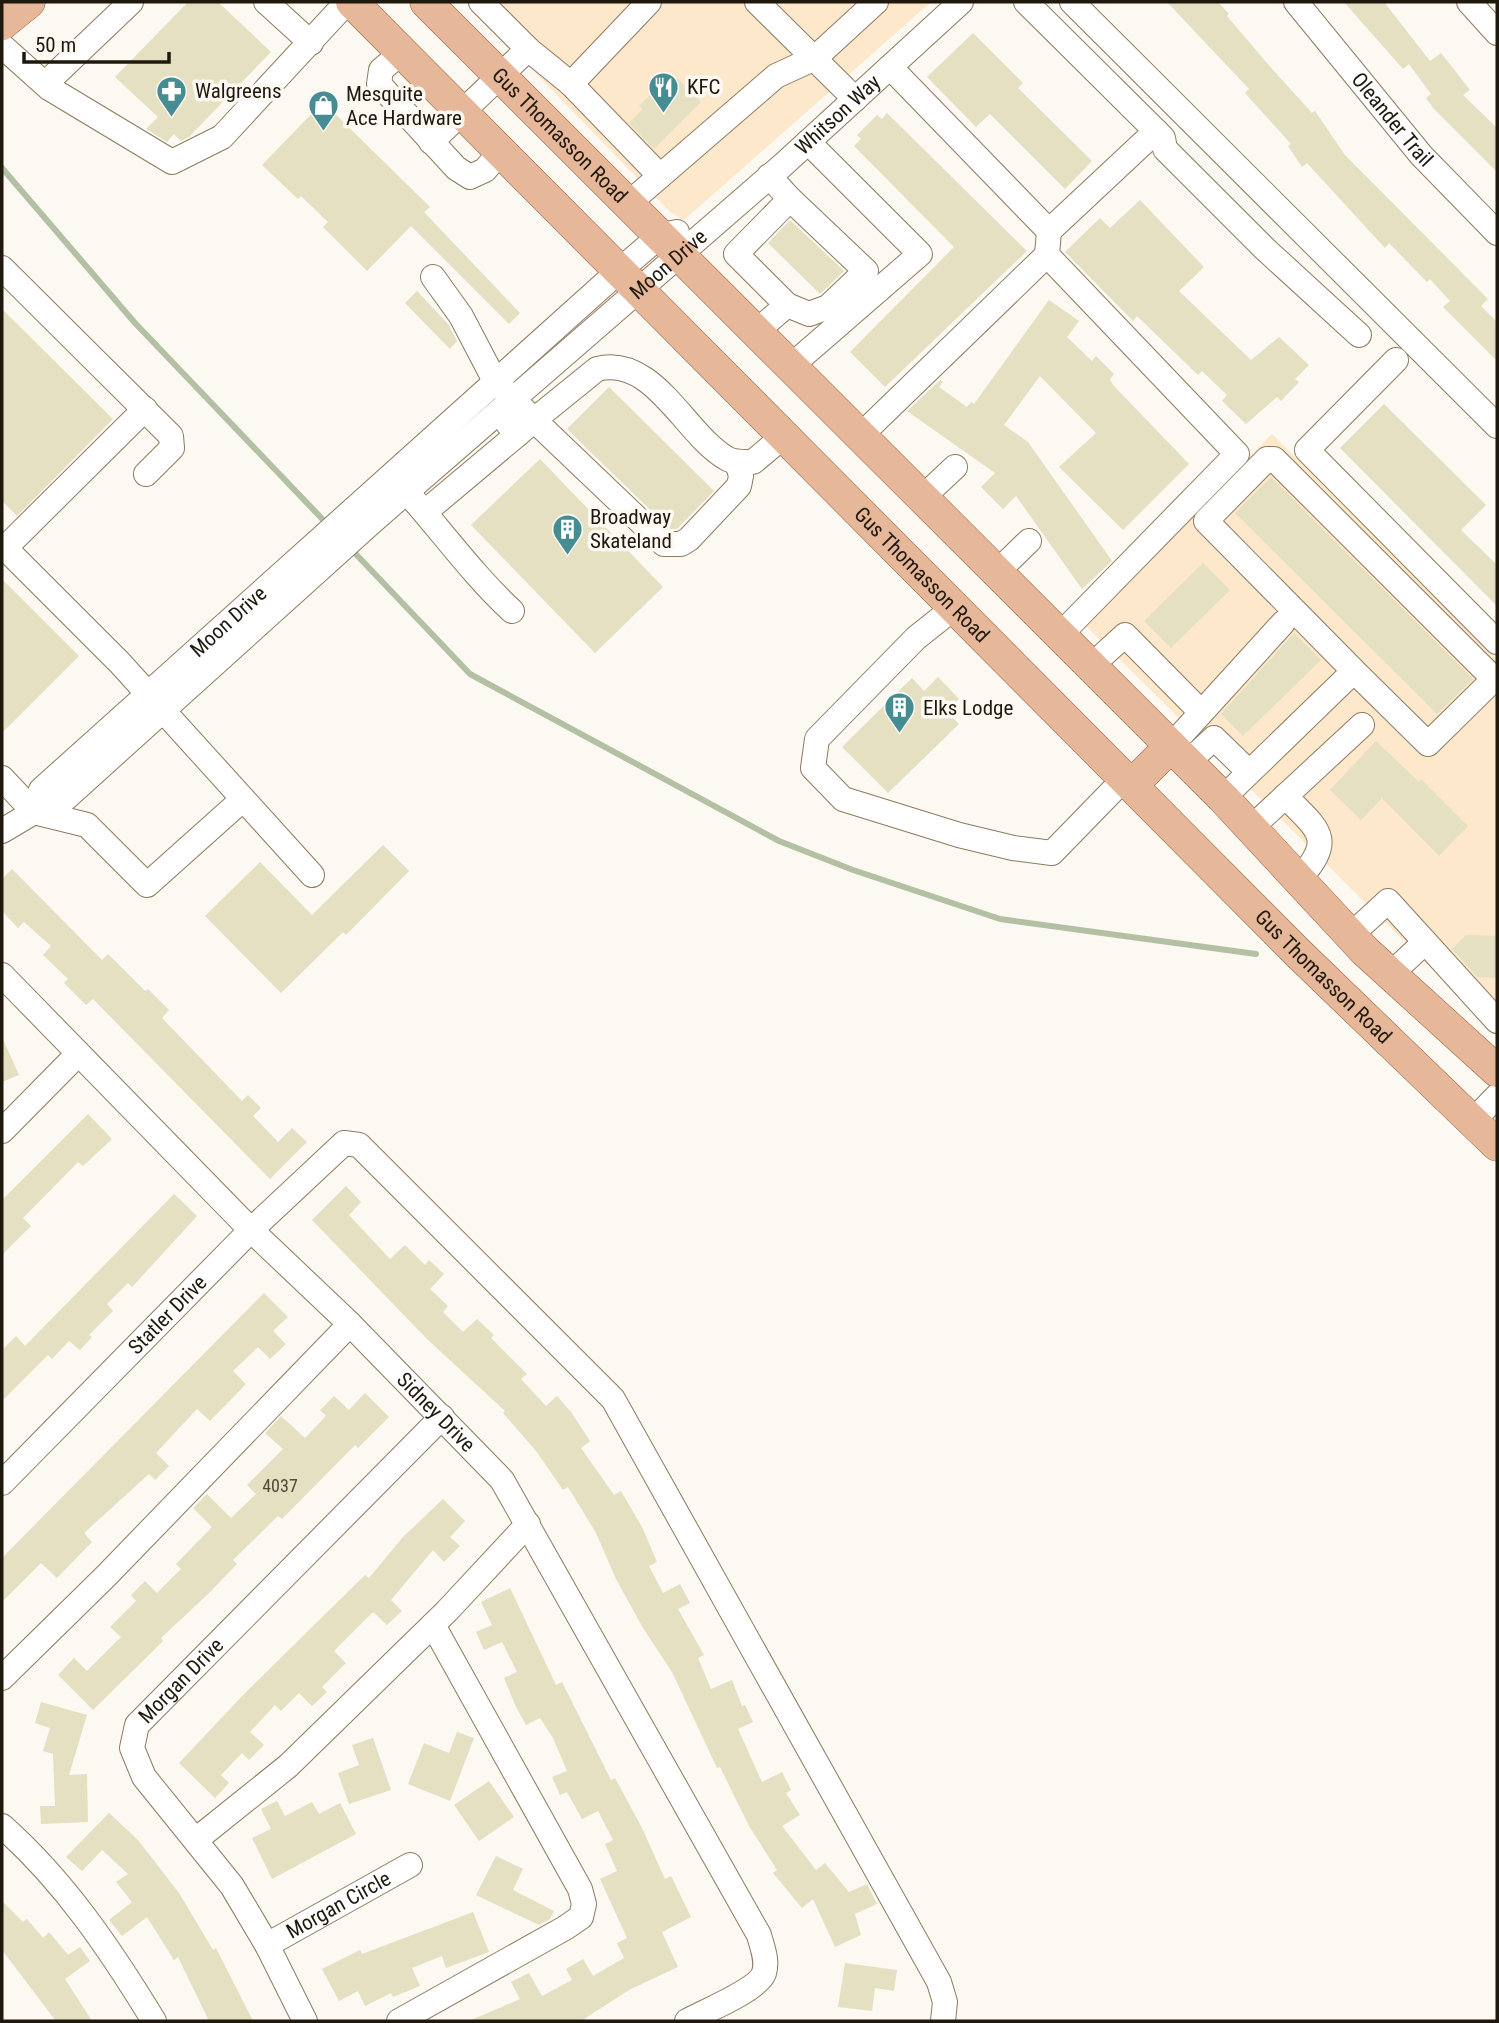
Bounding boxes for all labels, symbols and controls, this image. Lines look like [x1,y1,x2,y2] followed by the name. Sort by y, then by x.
[24,21,170,65] scale bar
[35,33,76,57] text: 50 m
[487,63,632,208] street label: Gus Thomasson Road
[1347,68,1438,172] street label: Oleander Trail
[647,70,681,114] restaurant icon: KFC
[790,70,885,160] street label: Whitson Way
[155,74,189,118] pharmacy icon: Walgreens
[687,75,720,99] place label: KFC
[195,79,282,103] place label: Walgreens
[346,82,462,130] place label: Mesquite Ace Hardware
[306,89,340,133] shop icon: Mesquite Ace Hardware
[625,224,712,304] street label: Moon Drive
[850,502,994,647] street label: Gus Thomasson Road
[590,505,672,553] place label: Broadway Skateland
[550,512,584,556] building icon: Broadway Skateland
[185,581,271,662] street label: Moon Drive
[883,691,917,735] building icon: Elks Lodge
[923,696,1013,720] place label: Elks Lodge
[1250,905,1396,1049] street label: Gus Thomasson Road
[123,1270,212,1359] street label: Statler Drive
[392,1367,480,1457] street label: Sidney Drive
[262,1475,298,1496] house number: 4037
[134,1633,228,1728] street label: Morgan Drive
[282,1866,395,1944] street label: Morgan Circle

